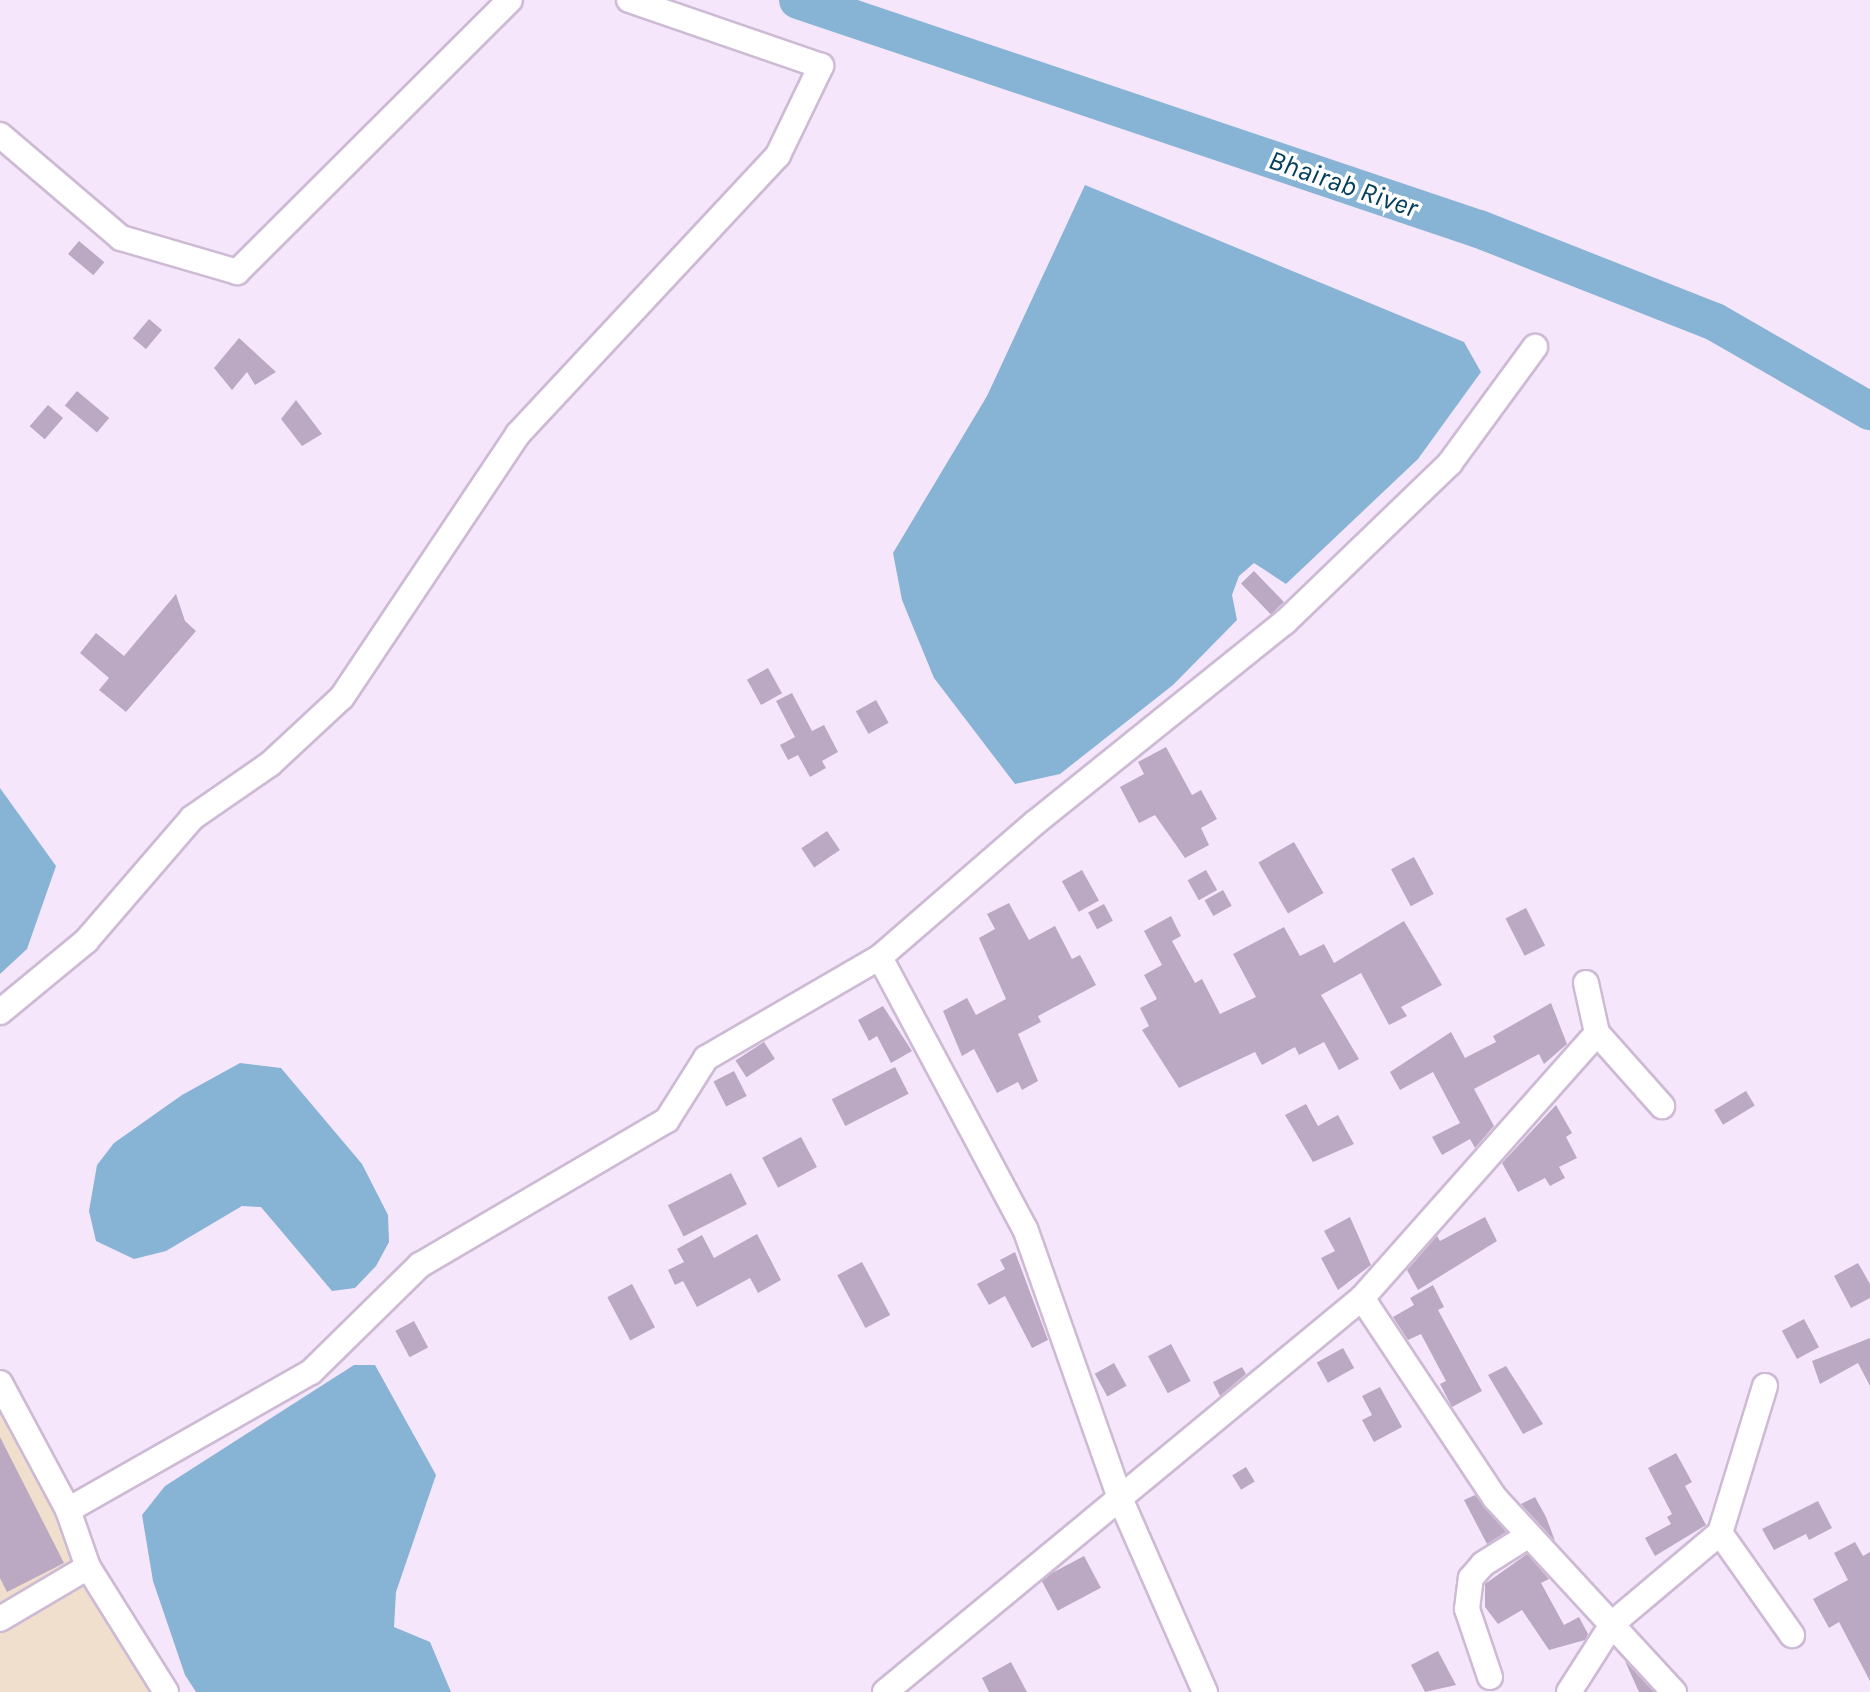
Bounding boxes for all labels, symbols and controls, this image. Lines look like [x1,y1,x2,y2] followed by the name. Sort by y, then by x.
[1264,143,1422,225] water label: Bhairab River

